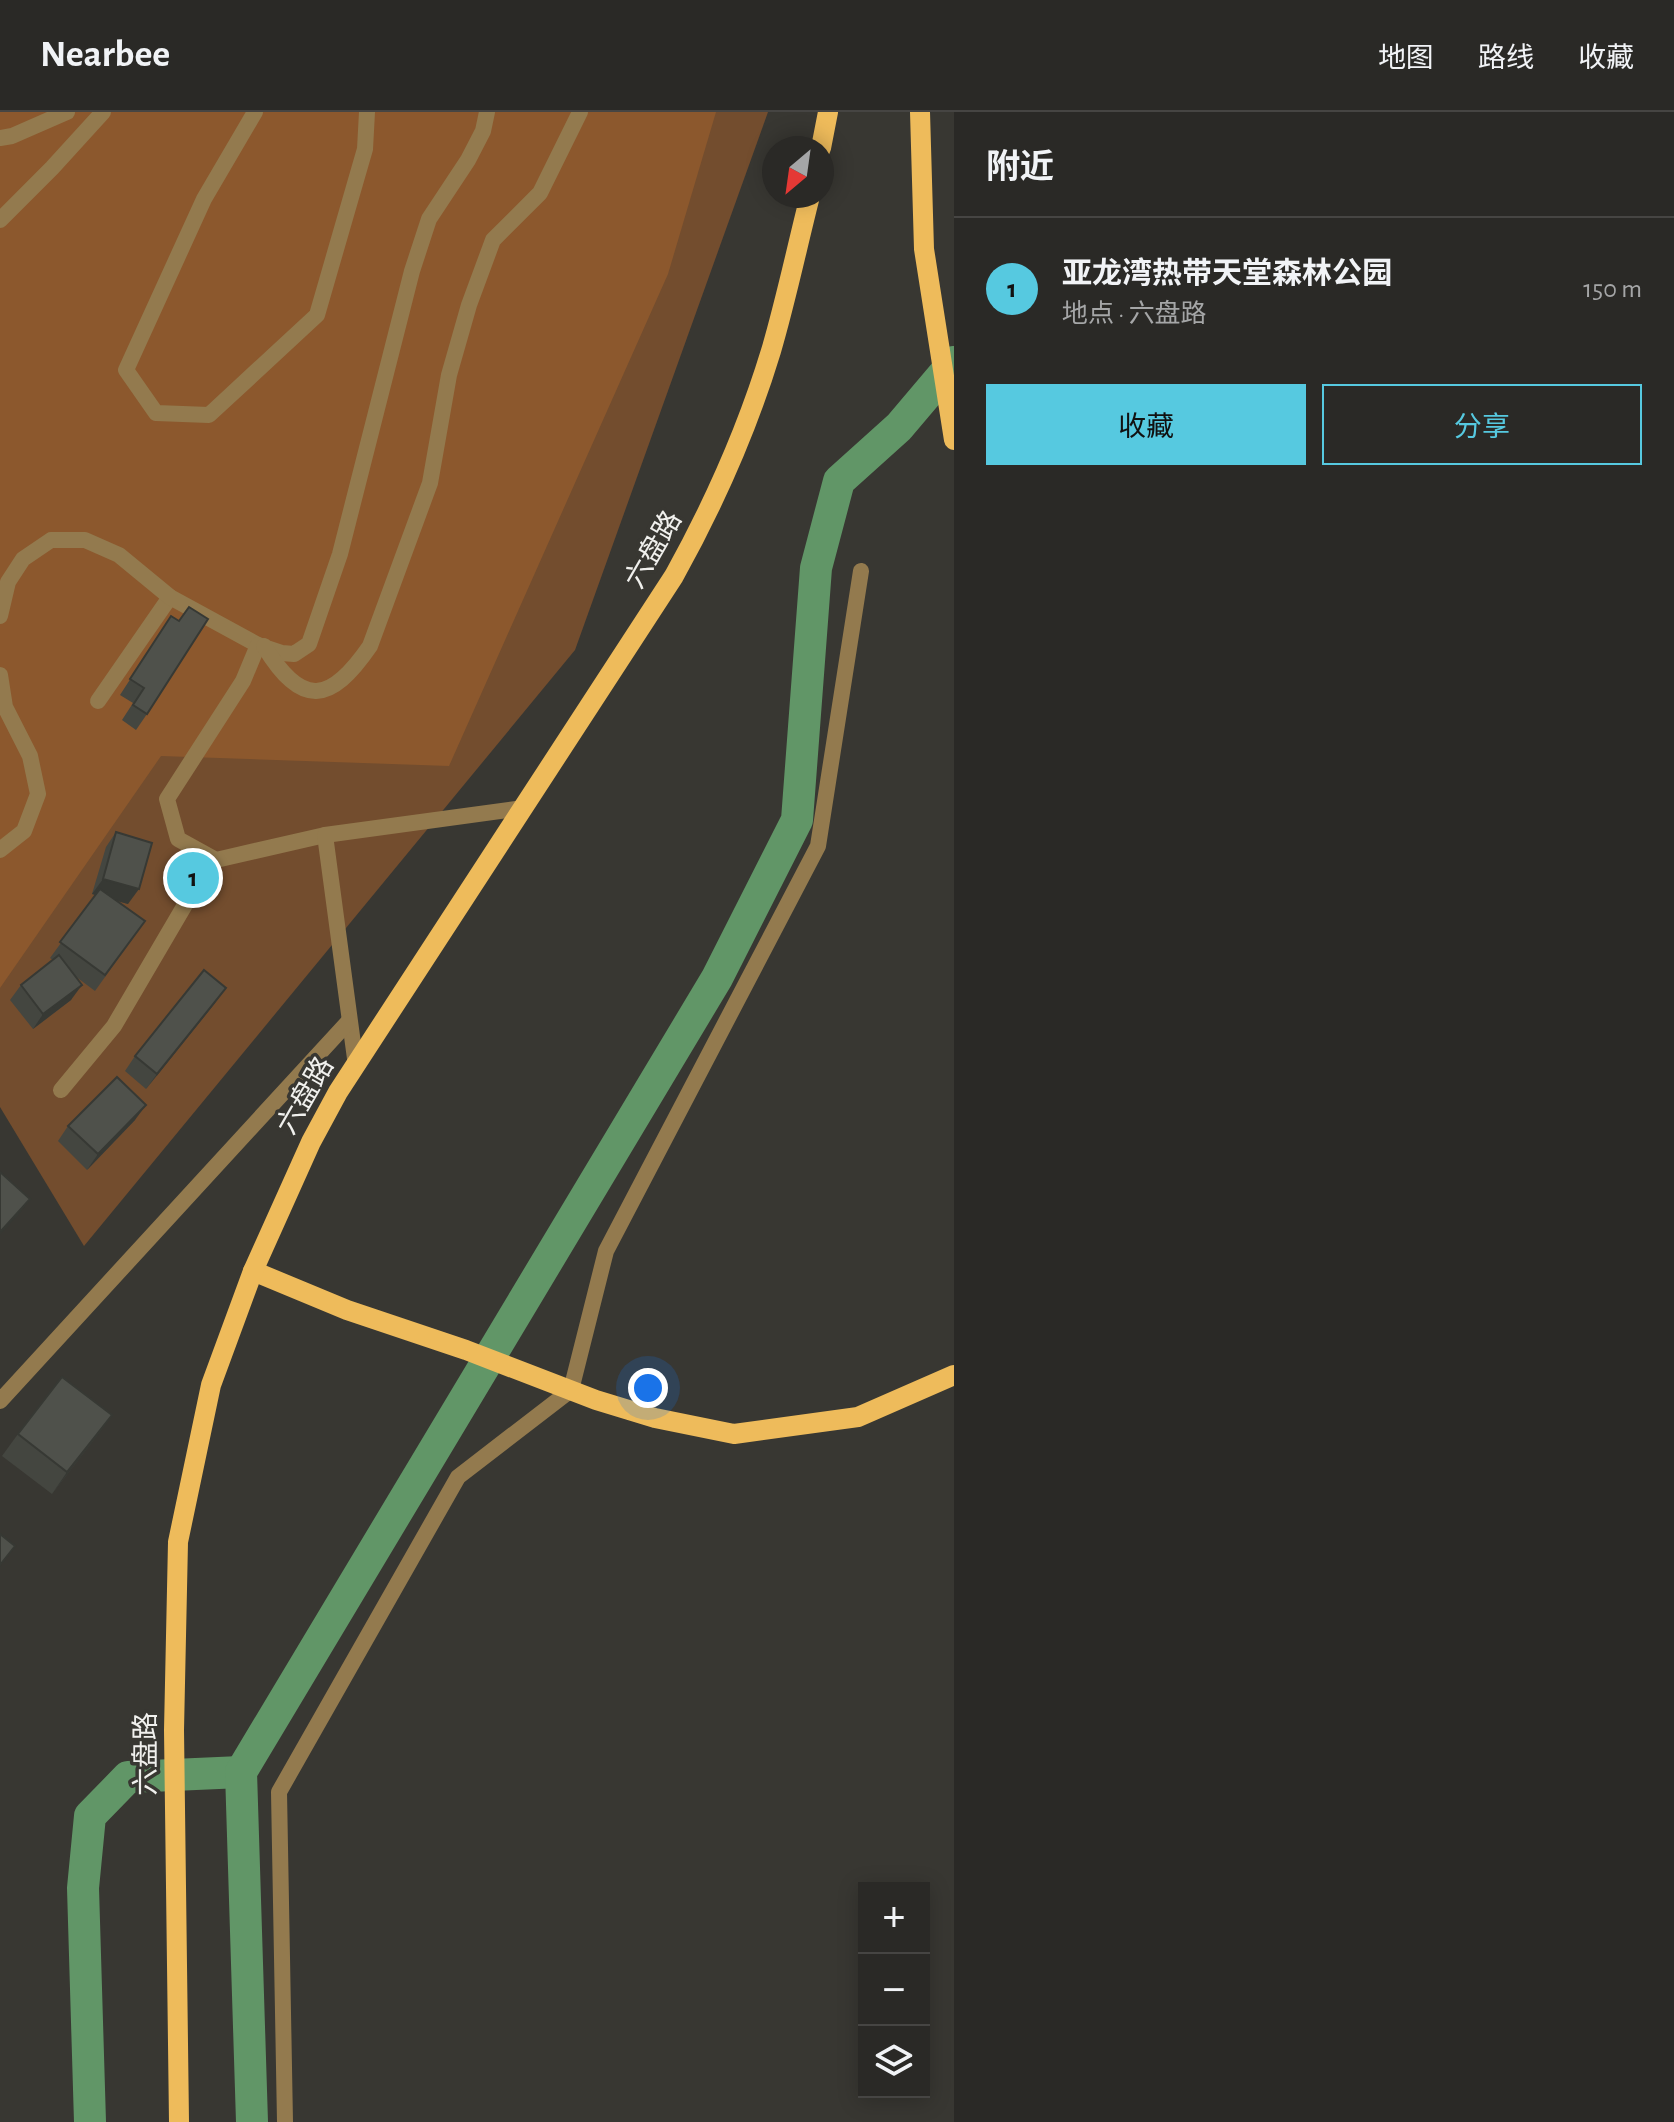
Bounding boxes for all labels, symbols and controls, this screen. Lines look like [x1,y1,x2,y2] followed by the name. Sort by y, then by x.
[40,36,170,74] text: Nearbee
[1378,45,1434,73] text: 地图
[1478,45,1534,73] text: 路线
[1578,45,1634,73] text: 收藏
[762,136,834,208] north arrow
[986,151,1054,185] text: 附近
[1062,259,1392,289] text: 亚龙湾热带天堂森林公园
[1007,276,1017,302] text: 1
[1583,276,1642,302] text: 150 m
[1062,301,1207,327] text: 地点 · 六盘路
[986,384,1306,465] button: 收藏
[1322,384,1642,465] button: 分享
[618,505,687,593] street label: 六盘路
[167,848,219,908] pin: 1
[270,1051,339,1139] street label: 六盘路
[628,1368,668,1408] your location
[130,1712,161,1796] street label: 六盘路
[858,1882,930,2098] map controls
[858,1882,930,1954] button: +
[858,1954,930,2026] button: −
[858,2026,930,2098] button: layers

